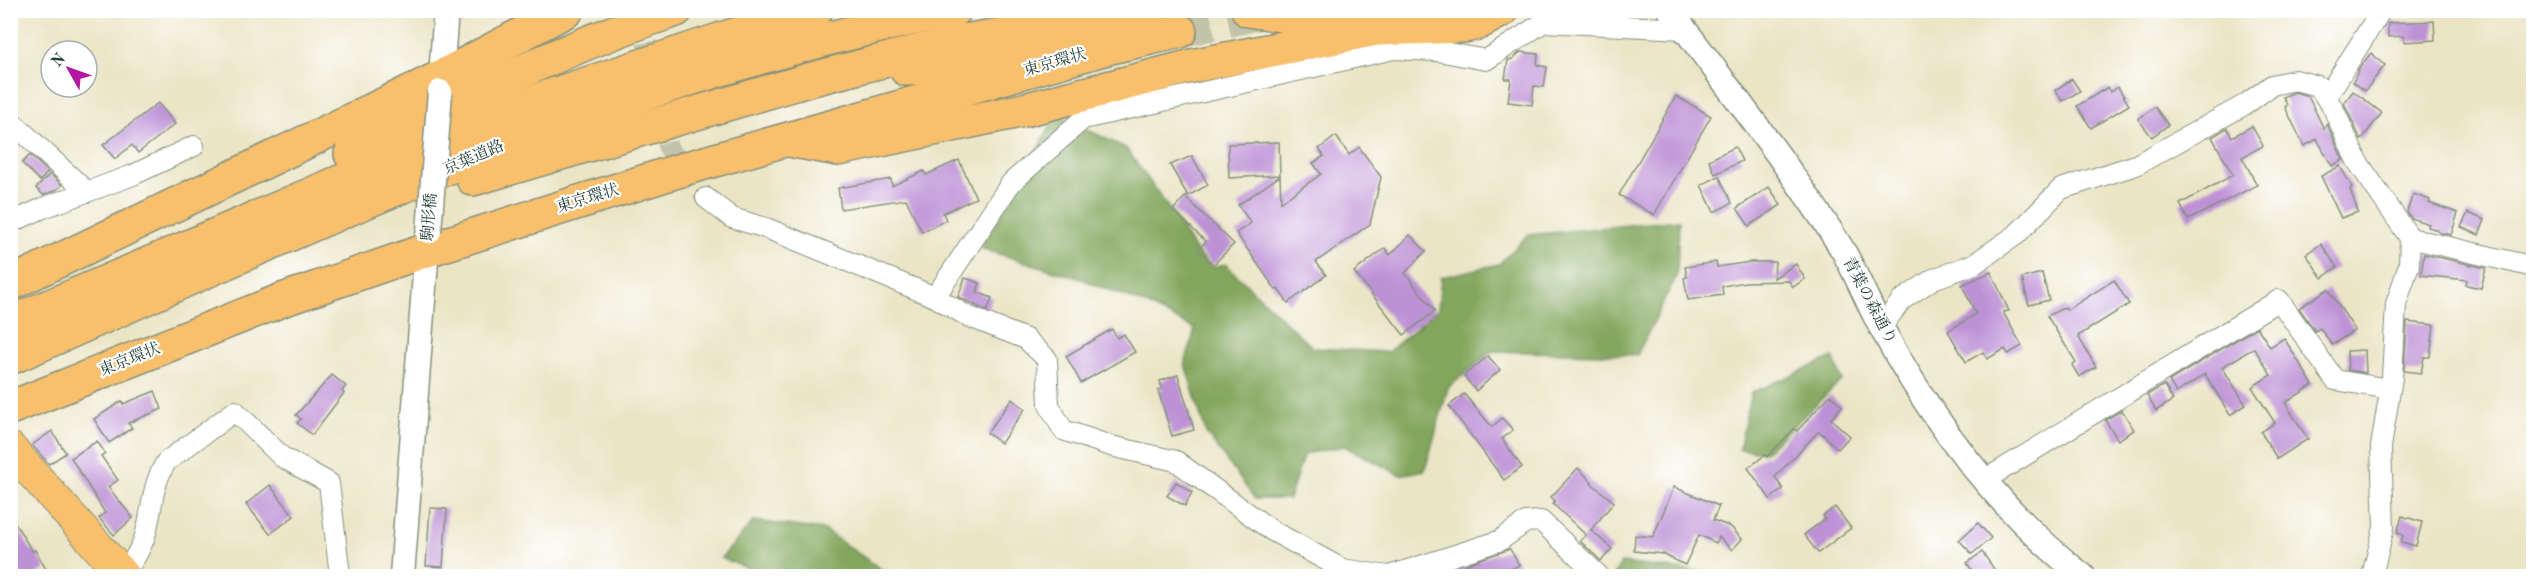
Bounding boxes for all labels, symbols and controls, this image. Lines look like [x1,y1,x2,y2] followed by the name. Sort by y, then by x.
[39,39,99,99] north arrow
[1021,45,1088,80] street label: 東京環状
[49,50,70,70] text: N
[441,136,507,178] street label: 京葉道路
[554,180,621,216] street label: 東京環状
[418,192,440,242] street label: 駒形橋
[1839,254,1900,347] street label: 青葉の森通り
[97,339,163,379] street label: 東京環状

